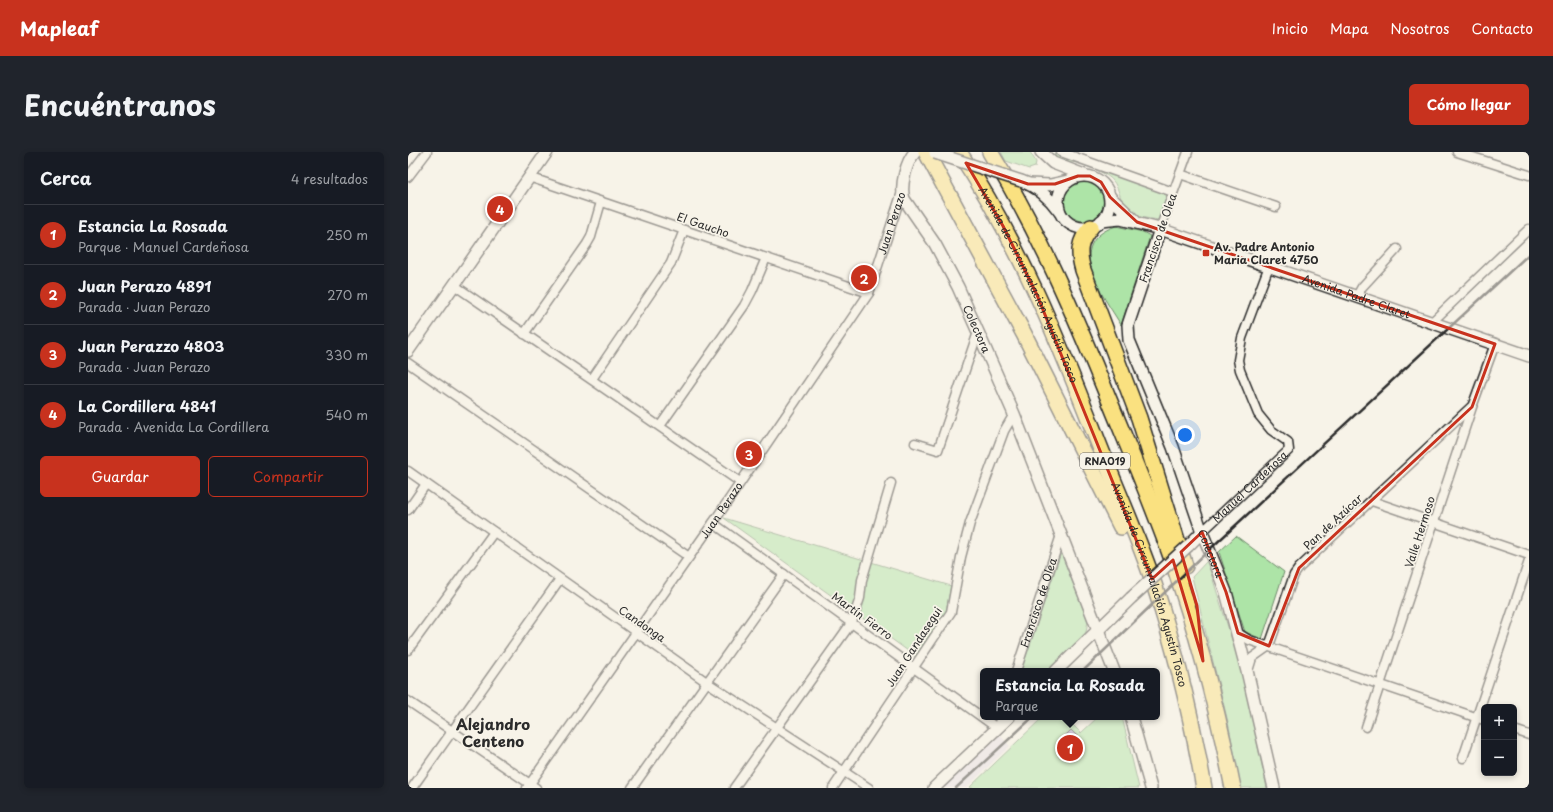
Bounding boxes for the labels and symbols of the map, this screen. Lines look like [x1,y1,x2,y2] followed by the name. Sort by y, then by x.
[975,183,1083,385] street label: Avenida de Circunvalación Agustín Tosco
[873,190,910,257] street label: Juan Perazo
[1134,191,1181,285] street label: Francisco de Olea
[487,194,513,224] pin: 4
[675,208,732,241] street label: El Gaucho
[1214,238,1319,268] place label: Av. Padre Antonio Maria Claret 4750
[1201,248,1211,258] marker: Av. Padre Antonio Maria Claret 4750
[851,263,877,293] pin: 2
[1300,270,1413,323] street label: Avenida Padre Claret
[959,302,995,356] street label: Colectora
[1175,425,1195,445] your location
[736,439,762,469] pin: 3
[1208,446,1291,526] street label: Manuel Cardeñosa
[1080,453,1130,469] road number: RNA019
[696,478,746,542] street label: Juan Perazo
[1107,479,1192,689] street label: Avenida de Circunvalación Agustín Tosco
[1299,490,1366,554] street label: Pan de Azúcar
[1400,494,1439,570] street label: Valle Hermoso
[1194,527,1229,581] street label: Colectora
[1015,555,1061,650] street label: Francisco de Olea
[828,588,896,644] street label: Martín Fierro
[615,601,669,646] street label: Candonga
[881,603,946,690] street label: Juan Gandasegui
[456,712,530,752] district label: Alejandro Centeno
[1057,733,1083,763] pin: 1

